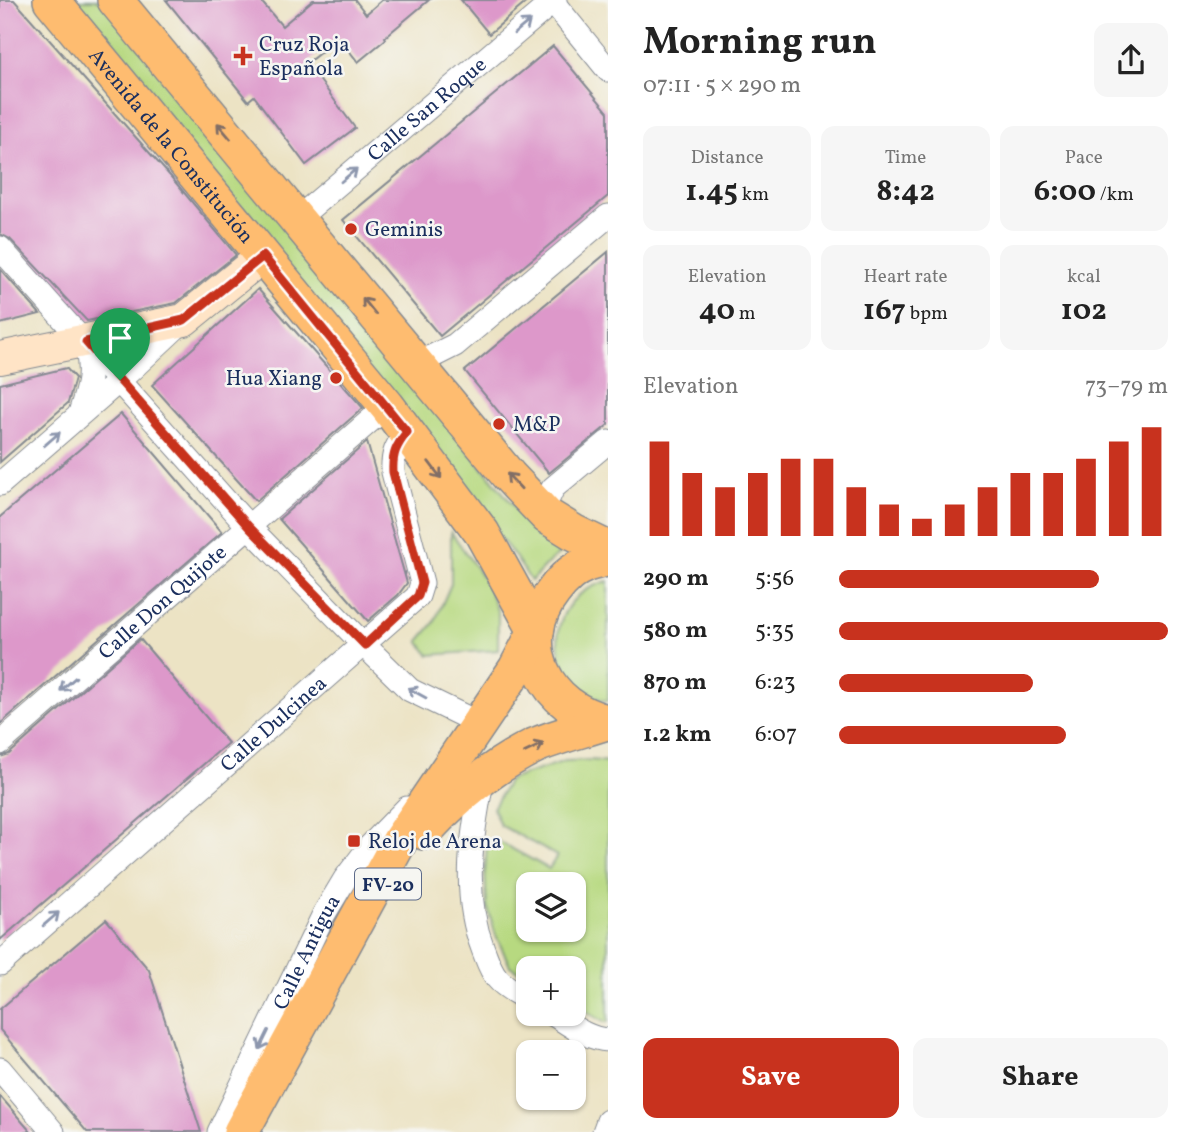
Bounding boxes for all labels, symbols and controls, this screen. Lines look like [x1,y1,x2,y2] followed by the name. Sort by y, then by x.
[643,17,877,70] text: Morning run
[513,20,531,35] one-way arrow
[1094,23,1168,97] button: share
[259,31,350,84] place label: Cruz Roja Española
[81,43,260,250] street label: Avenida de la Constitución
[233,46,253,66] marker: Cruz Roja Española
[362,51,493,169] street label: Calle San Roque
[643,70,801,102] text: 07:11 · 5 × 290 m
[216,122,231,140] one-way arrow
[691,145,764,171] text: Distance
[885,145,926,171] text: Time
[1065,145,1103,171] text: Pace
[340,167,358,183] one-way arrow
[685,171,738,213] text: 1.45
[876,171,935,213] text: 8:42
[1034,171,1096,213] text: 6:00
[738,182,769,208] text: km
[1096,182,1134,208] text: /km
[365,216,443,245] place label: Geminis
[343,221,359,237] marker: Geminis
[688,264,767,290] text: Elevation
[864,264,947,290] text: Heart rate
[1067,264,1101,290] text: kcal
[699,290,735,332] text: 40
[863,290,906,332] text: 167
[1061,290,1107,332] text: 102
[361,298,376,316] one-way arrow
[735,301,756,327] text: m
[906,301,948,327] text: bpm
[90,308,150,380] pin
[101,319,139,357] icon: arrive
[226,365,322,394] place label: Hua Xiang
[328,370,344,386] marker: Hua Xiang
[643,371,739,403] text: Elevation
[1085,371,1168,403] text: 73–79 m
[513,411,560,440] place label: M&P
[491,416,507,432] marker: M&P
[42,431,60,447] one-way arrow
[428,460,443,479] one-way arrow
[506,472,522,490] one-way arrow
[93,539,234,667] street label: Calle Don Quijote
[643,563,709,595] text: 290 m
[755,563,794,595] text: 5:56
[643,615,708,647] text: 580 m
[755,615,794,647] text: 5:35
[643,667,707,699] text: 870 m
[755,667,796,699] text: 6:23
[215,670,334,779] street label: Calle Dulcinea
[59,676,77,692] one-way arrow
[408,686,428,700] one-way arrow
[643,719,712,751] text: 1.2 km
[755,719,797,751] text: 6:07
[523,741,545,754] one-way arrow
[368,828,502,857] place label: Reloj de Arena
[346,833,362,849] marker: Reloj de Arena
[355,869,421,900] road number: FV-20
[516,872,586,1110] map controls
[516,872,586,942] button: layers
[267,890,348,1015] street label: Calle Antigua
[42,911,60,927] one-way arrow
[516,956,586,1026] button: +
[257,1029,270,1050] one-way arrow
[643,1038,899,1118] button: Save
[913,1038,1168,1118] button: Share
[516,1040,586,1110] button: −

